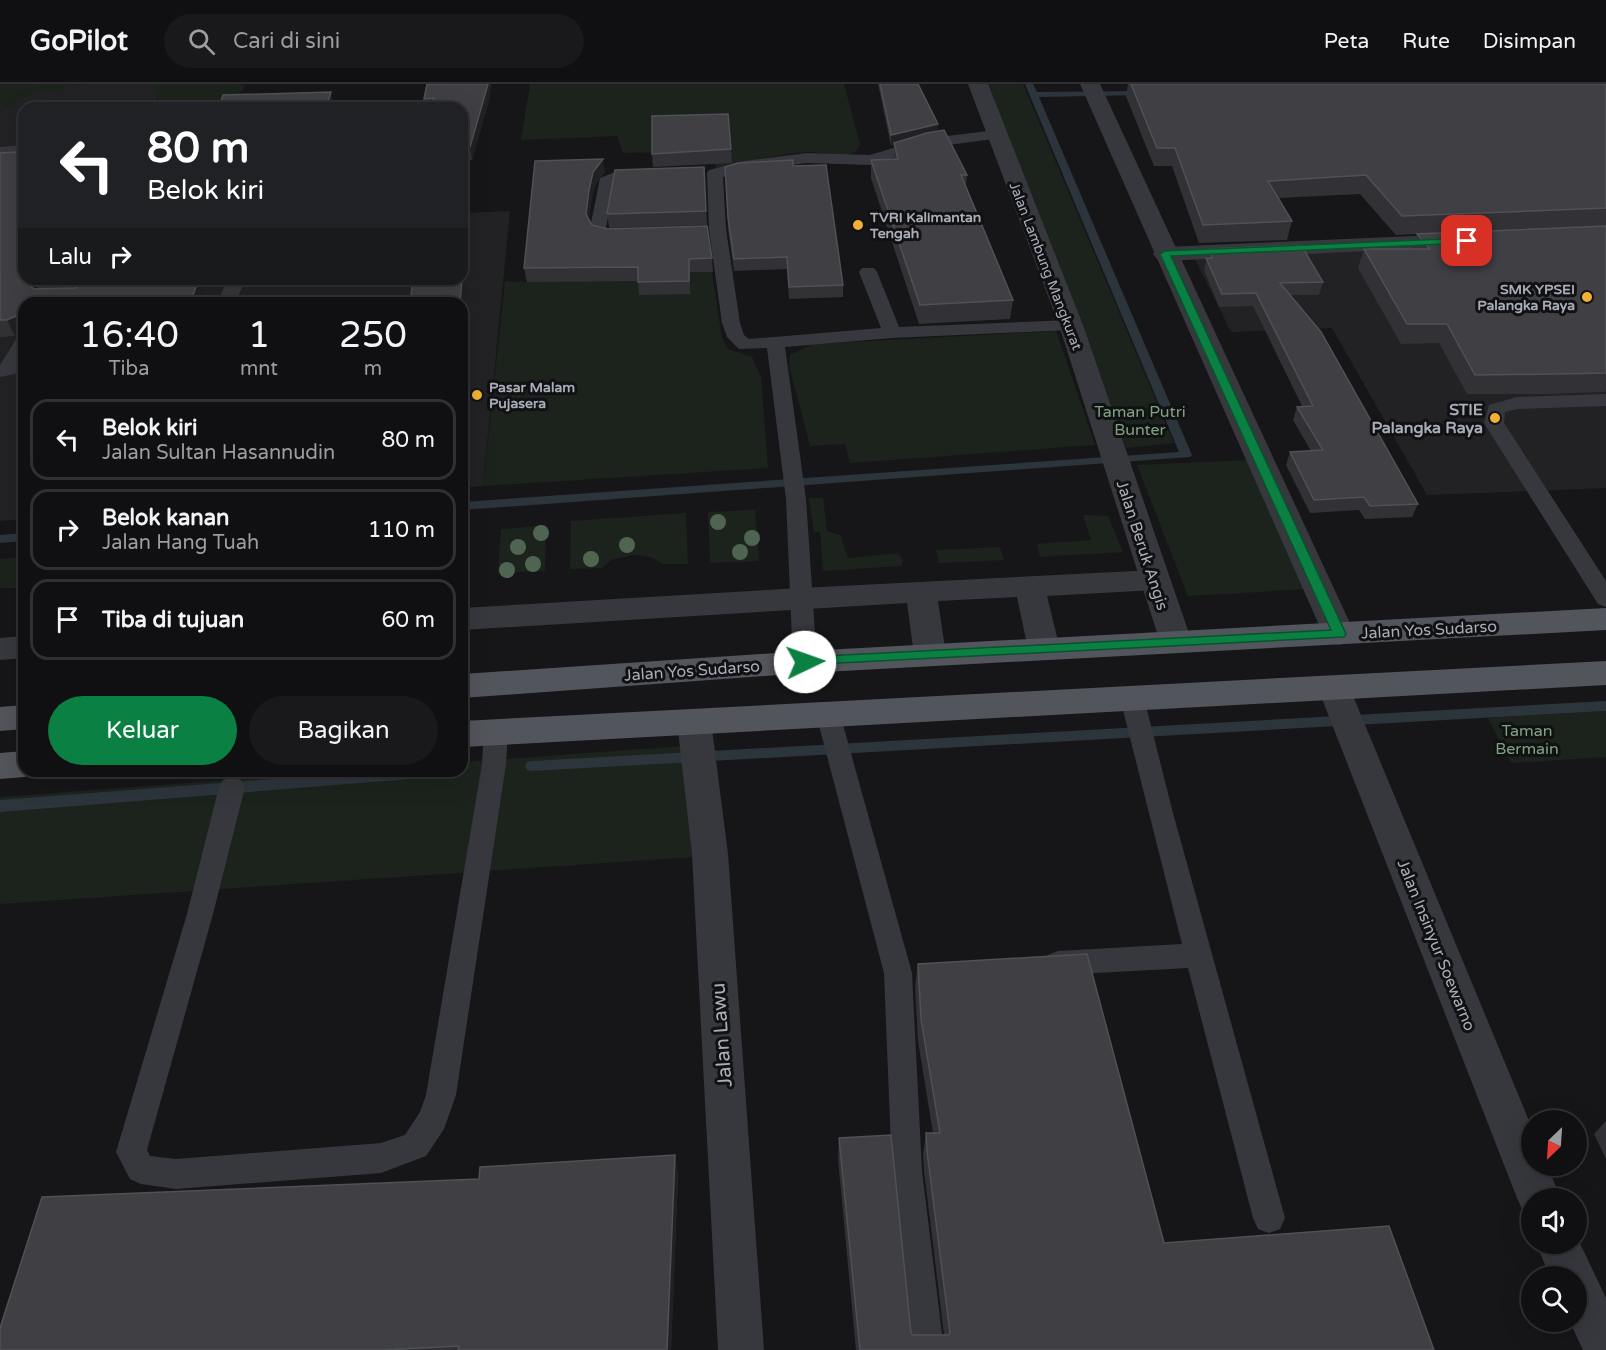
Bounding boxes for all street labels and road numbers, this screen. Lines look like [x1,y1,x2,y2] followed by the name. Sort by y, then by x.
[1006,180,1086,353] street label: Jalan Lambung Mangkurat
[1112,478,1172,613] street label: Jalan Beruk Angis
[1361,616,1497,644] street label: Jalan Yos Sudarso
[624,656,761,686] street label: Jalan Yos Sudarso
[1393,857,1480,1034] street label: Jalan Insinyur Soewarno
[706,982,738,1088] street label: Jalan Lawu

